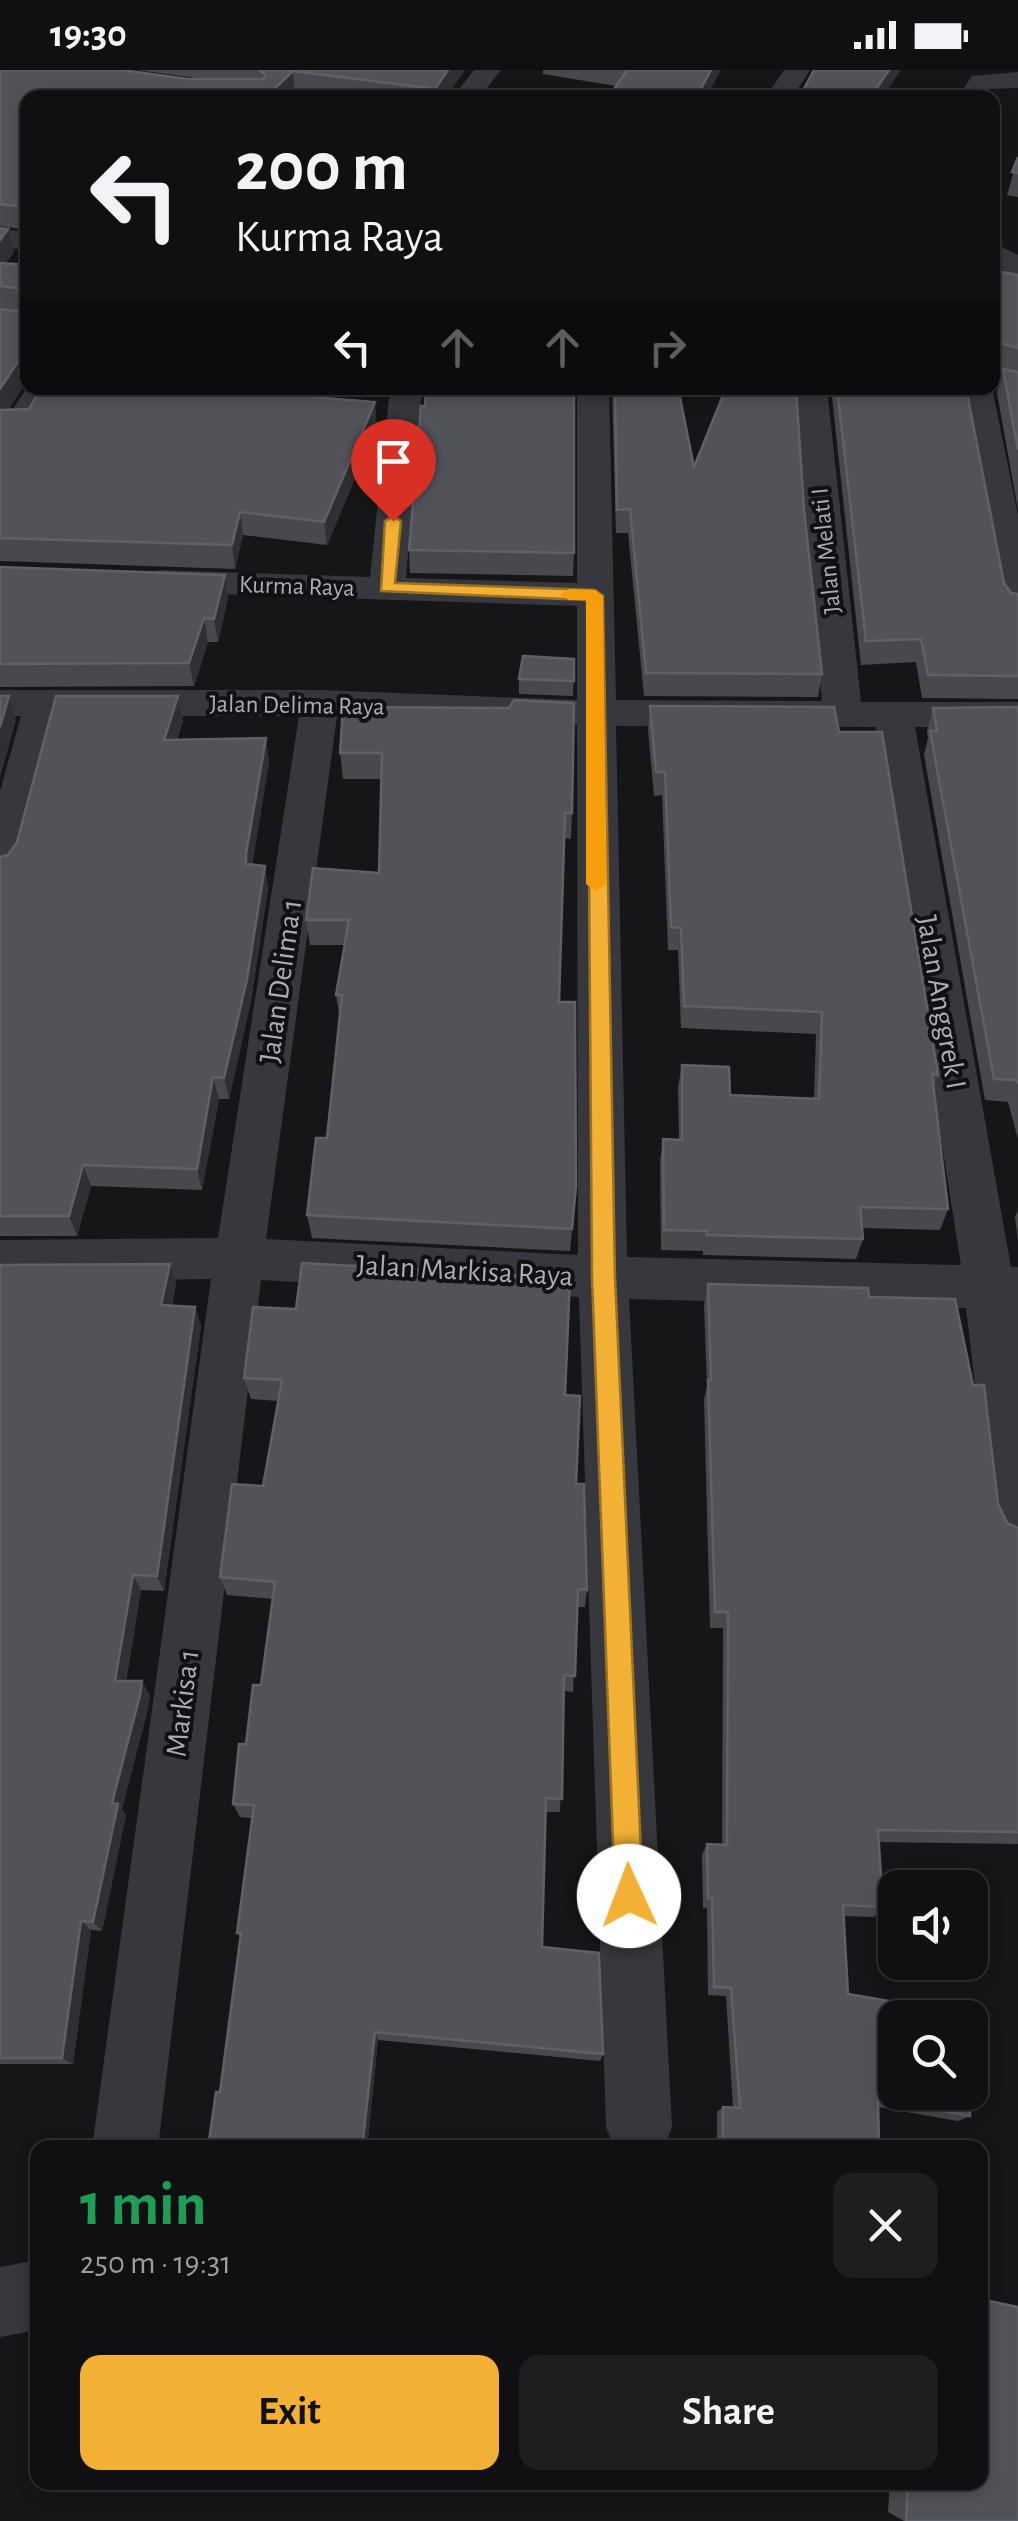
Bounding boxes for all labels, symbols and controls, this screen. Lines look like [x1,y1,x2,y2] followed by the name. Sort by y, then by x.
[50,16,127,54] text: 19:30
[70,130,200,260] icon: left
[235,133,408,203] text: 200 m
[235,215,444,260] text: Kurma Raya
[325,320,380,375] icon: left
[430,320,485,375] icon: ahead
[535,320,590,375] icon: ahead
[640,320,695,375] icon: right
[351,419,436,522] pin
[366,434,421,489] icon: arrive
[807,487,846,615] street label: Jalan Melati I
[239,572,355,601] street label: Kurma Raya
[209,691,385,720] street label: Jalan Delima Raya
[255,897,307,1065] street label: Jalan Delima 1
[911,913,971,1091] street label: Jalan Anggrek I
[356,1250,574,1292] street label: Jalan Markisa Raya
[162,1648,204,1758] street label: Markisa 1
[577,1844,681,1948] position arrow
[878,1870,988,2110] map controls
[878,1870,988,1980] button: sound
[878,2000,988,2110] button: search
[833,2173,938,2278] button: close
[80,2176,206,2236] text: 1 min
[80,2247,231,2279] text: 250 m · 19:31
[80,2355,499,2470] button: Exit
[519,2355,938,2470] button: Share

